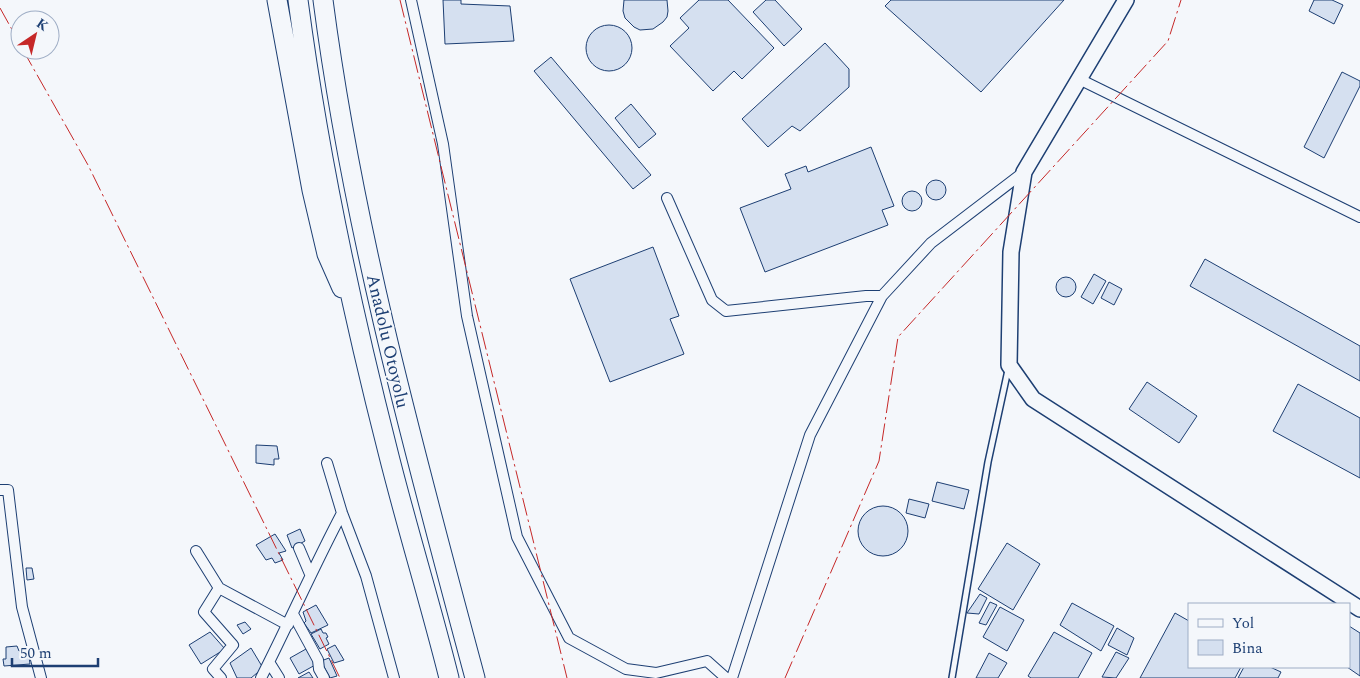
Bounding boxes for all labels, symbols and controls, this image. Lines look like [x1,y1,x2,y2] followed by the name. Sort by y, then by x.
[10,10,60,60] north arrow
[32,13,53,37] text: K
[359,271,416,411] street label: Anadolu Otoyolu
[1188,603,1350,668] legend
[1232,612,1254,635] text: Yol
[12,636,99,668] scale bar
[1232,637,1263,660] text: Bina
[20,642,52,665] text: 50 m

